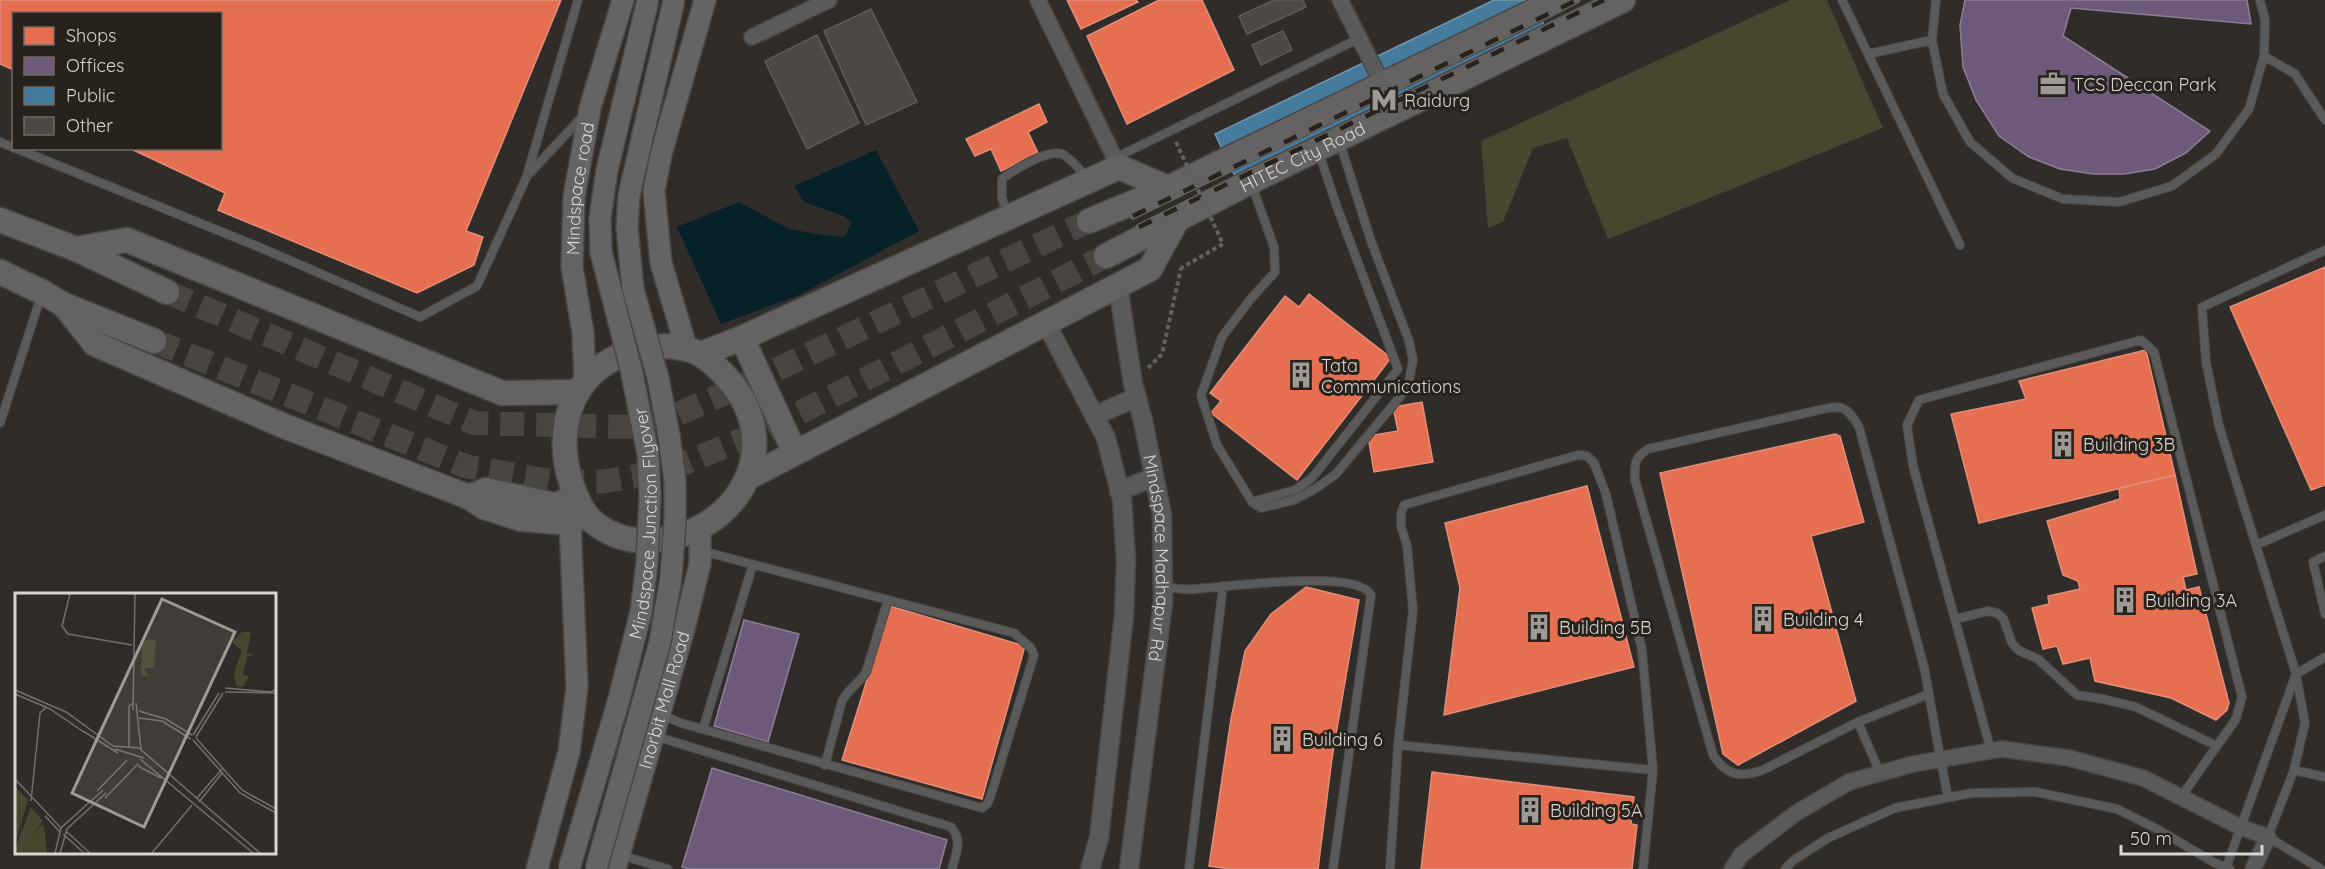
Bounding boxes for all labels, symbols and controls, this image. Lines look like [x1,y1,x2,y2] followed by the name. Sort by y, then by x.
[12,12,222,150] legend
[66,24,117,47] text: Shops
[66,54,125,77] text: Offices
[2038,69,2068,99] office icon: TCS Deccan Park
[2073,73,2217,96] place label: TCS Deccan Park
[66,84,115,107] text: Public
[1369,85,1399,115] metro station icon: Raidurg
[1404,89,1470,112] place label: Raidurg
[66,114,113,137] text: Other
[1236,116,1369,197] street label: HITEC City Road
[561,120,599,255] street label: Mindspace road
[1321,354,1461,398] place label: Tata Communications
[1286,360,1316,390] building icon: Tata Communications
[623,406,662,641] street label: Mindspace Junction Flyover
[2048,429,2078,459] building icon: Building 3B
[2083,433,2175,456] place label: Building 3B
[1139,452,1175,663] street label: Mindspace Madhapur Rd
[2110,585,2140,615] building icon: Building 3A
[2145,589,2238,612] place label: Building 3A
[15,593,276,854] inset map
[1748,604,1778,634] building icon: Building 4
[1783,608,1864,631] place label: Building 4
[1524,612,1554,642] building icon: Building 5B
[1559,616,1652,639] place label: Building 5B
[633,628,694,771] street label: Inorbit Mall Road
[1267,724,1297,754] building icon: Building 6
[1302,728,1383,751] place label: Building 6
[1515,795,1545,825] building icon: Building 5A
[1550,799,1643,822] place label: Building 5A
[2121,818,2262,856] scale bar
[2130,827,2172,850] text: 50 m

